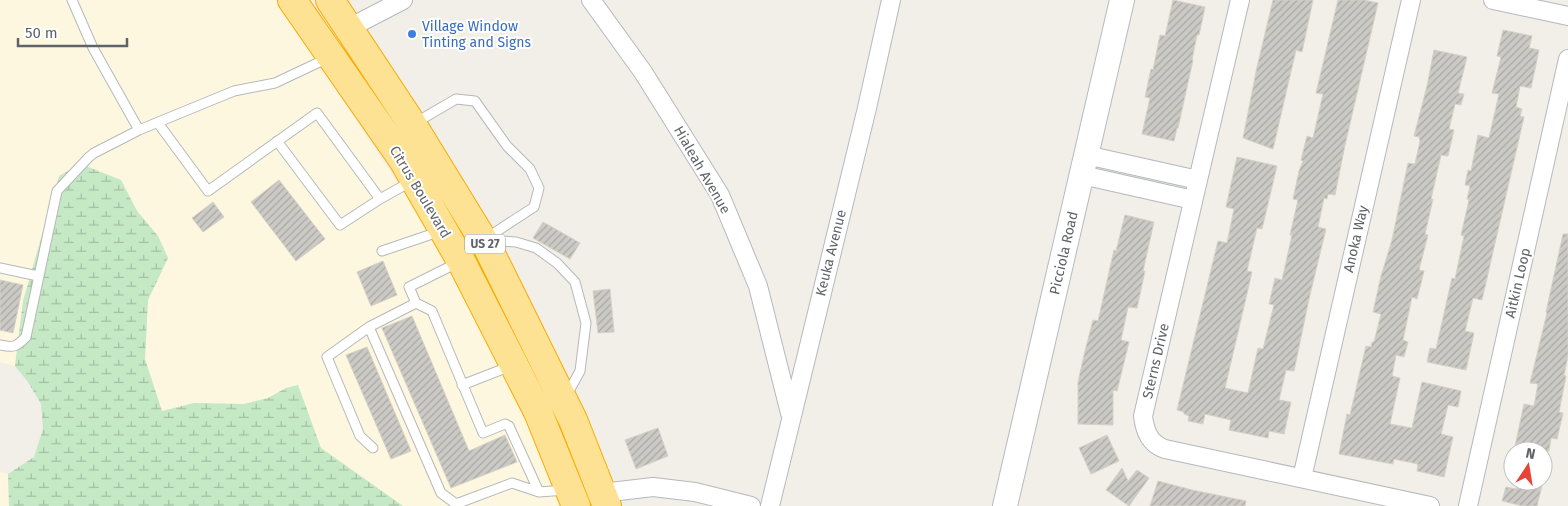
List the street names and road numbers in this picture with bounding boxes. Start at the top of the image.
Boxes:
street label: Hialeah Avenue [670,123,734,217]
street label: Citrus Boulevard [386,143,454,241]
street label: Anoka Way [1340,204,1372,274]
street label: Keuka Avenue [812,208,850,298]
street label: Picciola Road [1046,210,1082,296]
road number: US 27 [465,234,505,253]
street label: Aitkin Loop [1502,246,1534,320]
street label: Sterns Drive [1139,322,1173,400]

